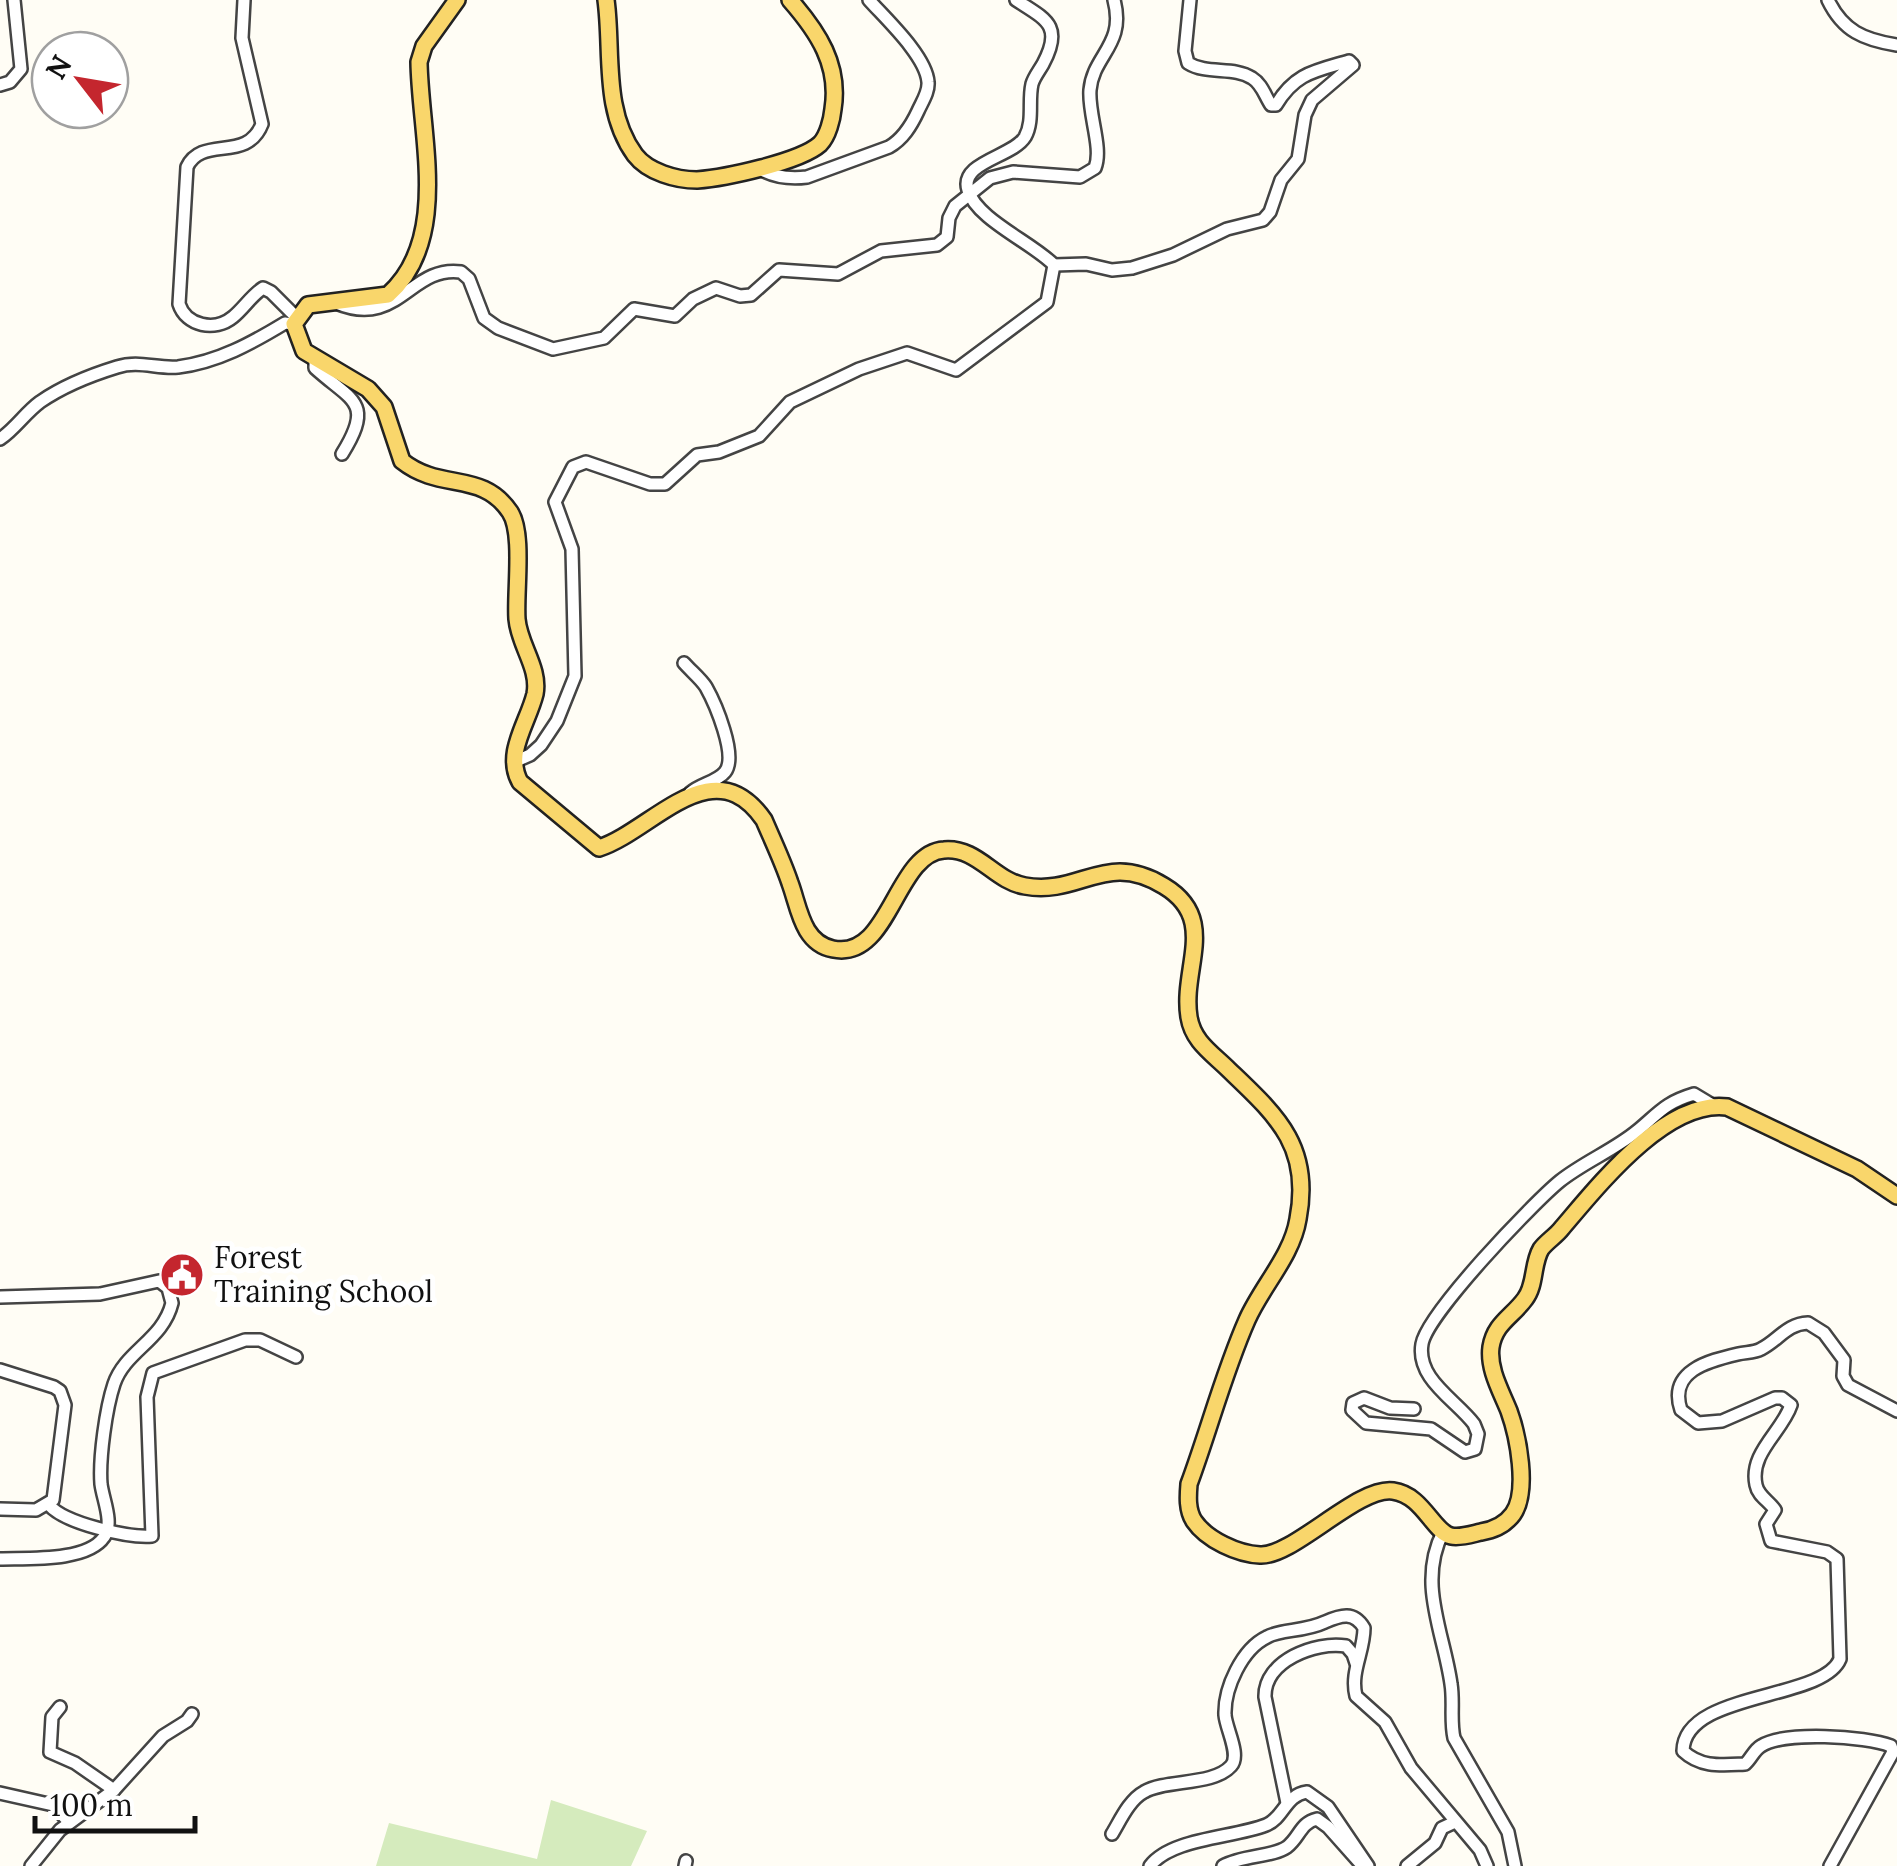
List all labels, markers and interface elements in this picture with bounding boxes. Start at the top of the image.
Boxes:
north arrow [30,30,130,130]
text: N [38,49,80,86]
place label: Forest Training School [214,1238,433,1311]
public building icon: Forest Training School [159,1252,205,1298]
scale bar [35,1771,195,1833]
text: 100 m [50,1786,133,1824]

